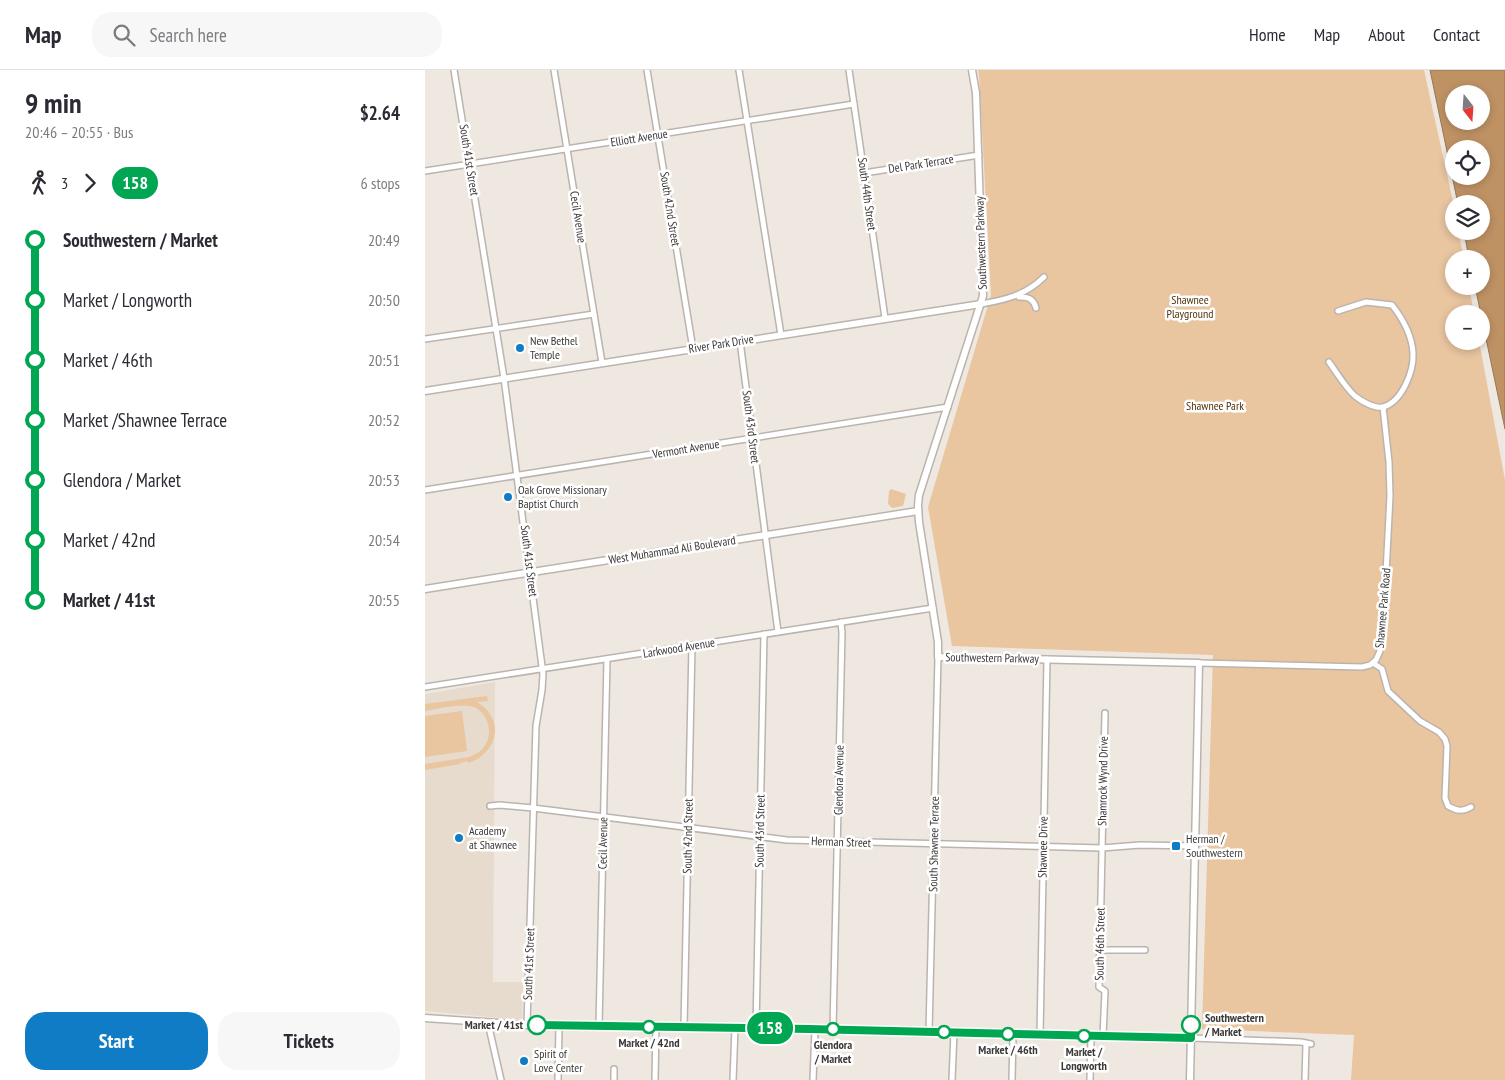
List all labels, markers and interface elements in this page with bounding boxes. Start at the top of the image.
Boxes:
search box [92,12,442,57]
text: Map [25,19,62,50]
icon: search [110,21,138,49]
text: Search here [150,23,227,47]
text: Home [1249,23,1286,46]
text: Map [1314,23,1340,46]
text: About [1368,23,1405,46]
text: Contact [1433,23,1480,46]
text: 9 min [25,84,82,121]
north arrow [1445,85,1490,130]
map controls [1445,85,1490,350]
text: $2.64 [360,101,400,125]
text: 20:46 – 20:55 · Bus [25,122,133,142]
street label: South 41st Street [456,123,483,197]
street label: Elliott Avenue [609,126,669,149]
button: locate [1445,140,1490,185]
street label: Del Park Terrace [887,151,955,176]
street label: South 44th Street [855,157,880,232]
icon: walk [25,169,53,197]
icon: forward [76,169,104,197]
text: 158 [122,171,148,194]
street label: South 42nd Street [657,171,684,248]
text: 3 [61,173,68,193]
text: 6 stops [360,173,400,193]
street label: Cecil Avenue [567,190,590,244]
button: layers [1445,195,1490,240]
street label: Southwestern Parkway [971,196,990,290]
text: Southwestern / Market [63,228,218,252]
text: 20:49 [368,230,400,250]
button: + [1445,250,1490,295]
text: Market / Longworth [63,288,192,312]
text: 20:50 [368,290,400,310]
park label: Shawnee Playground [1167,292,1213,321]
button: − [1445,305,1490,350]
street label: River Park Drive [687,331,755,356]
place label: New Bethel Temple [530,333,578,362]
marker: New Bethel Temple [514,342,526,354]
text: Market / 46th [63,348,153,372]
text: 20:51 [368,350,400,370]
street label: South 43rd Street [740,390,763,465]
park label: Shawnee Park [1186,398,1244,413]
text: Market /Shawnee Terrace [63,408,227,432]
text: 20:52 [368,410,400,430]
street label: Vermont Avenue [650,436,720,461]
text: Glendora / Market [63,468,181,492]
text: 20:53 [368,470,400,490]
place label: Oak Grove Missionary Baptist Church [518,482,607,511]
marker: Oak Grove Missionary Baptist Church [502,491,514,503]
street label: South 41st Street [518,524,541,598]
text: Market / 42nd [63,528,156,552]
text: 20:54 [368,530,400,550]
street label: West Muhammad Ali Boulevard [607,532,737,567]
street label: Shawnee Park Road [1372,567,1393,649]
text: Market / 41st [63,588,155,612]
text: 20:55 [368,590,400,610]
street label: Larkwood Avenue [642,634,716,661]
street label: Southwestern Parkway [945,649,1039,666]
street label: Shamrock Wynd Drive [1094,736,1111,826]
street label: Glendora Avenue [830,745,847,815]
street label: South 43rd Street [751,794,768,868]
street label: South Shawnee Terrace [925,796,942,892]
street label: South 42nd Street [679,798,696,874]
street label: Shawnee Drive [1034,816,1051,878]
street label: Cecil Avenue [595,817,610,869]
place label: Academy at Shawnee [469,823,517,852]
place label: Herman / Southwestern [1186,831,1243,860]
marker: Academy at Shawnee [453,832,465,844]
street label: Herman Street [811,833,872,850]
marker: Herman / Southwestern [1170,840,1182,852]
street label: South 46th Street [1091,906,1108,981]
street label: South 41st Street [520,927,537,1000]
place label: Southwestern / Market [1204,1010,1264,1039]
button: Start [25,1012,208,1070]
button: Tickets [218,1012,400,1070]
line badge: 158 [741,1012,799,1044]
marker: Market / 41st [527,1015,547,1035]
marker: Southwestern / Market [1181,1015,1201,1035]
text: 158 [757,1016,783,1039]
place label: Market / 41st [465,1017,524,1032]
marker: Market / 42nd [642,1020,656,1034]
marker: Glendora / Market [826,1022,840,1036]
unlabelled marker [937,1025,951,1039]
marker: Market / 46th [1001,1027,1015,1041]
marker: Market / Longworth [1077,1029,1091,1043]
place label: Market / 42nd [618,1035,680,1050]
place label: Glendora / Market [814,1037,852,1066]
place label: Market / 46th [978,1042,1038,1057]
place label: Market / Longworth [1061,1044,1107,1073]
place label: Spirit of Love Center [534,1046,583,1075]
marker: Spirit of Love Center [518,1055,530,1067]

